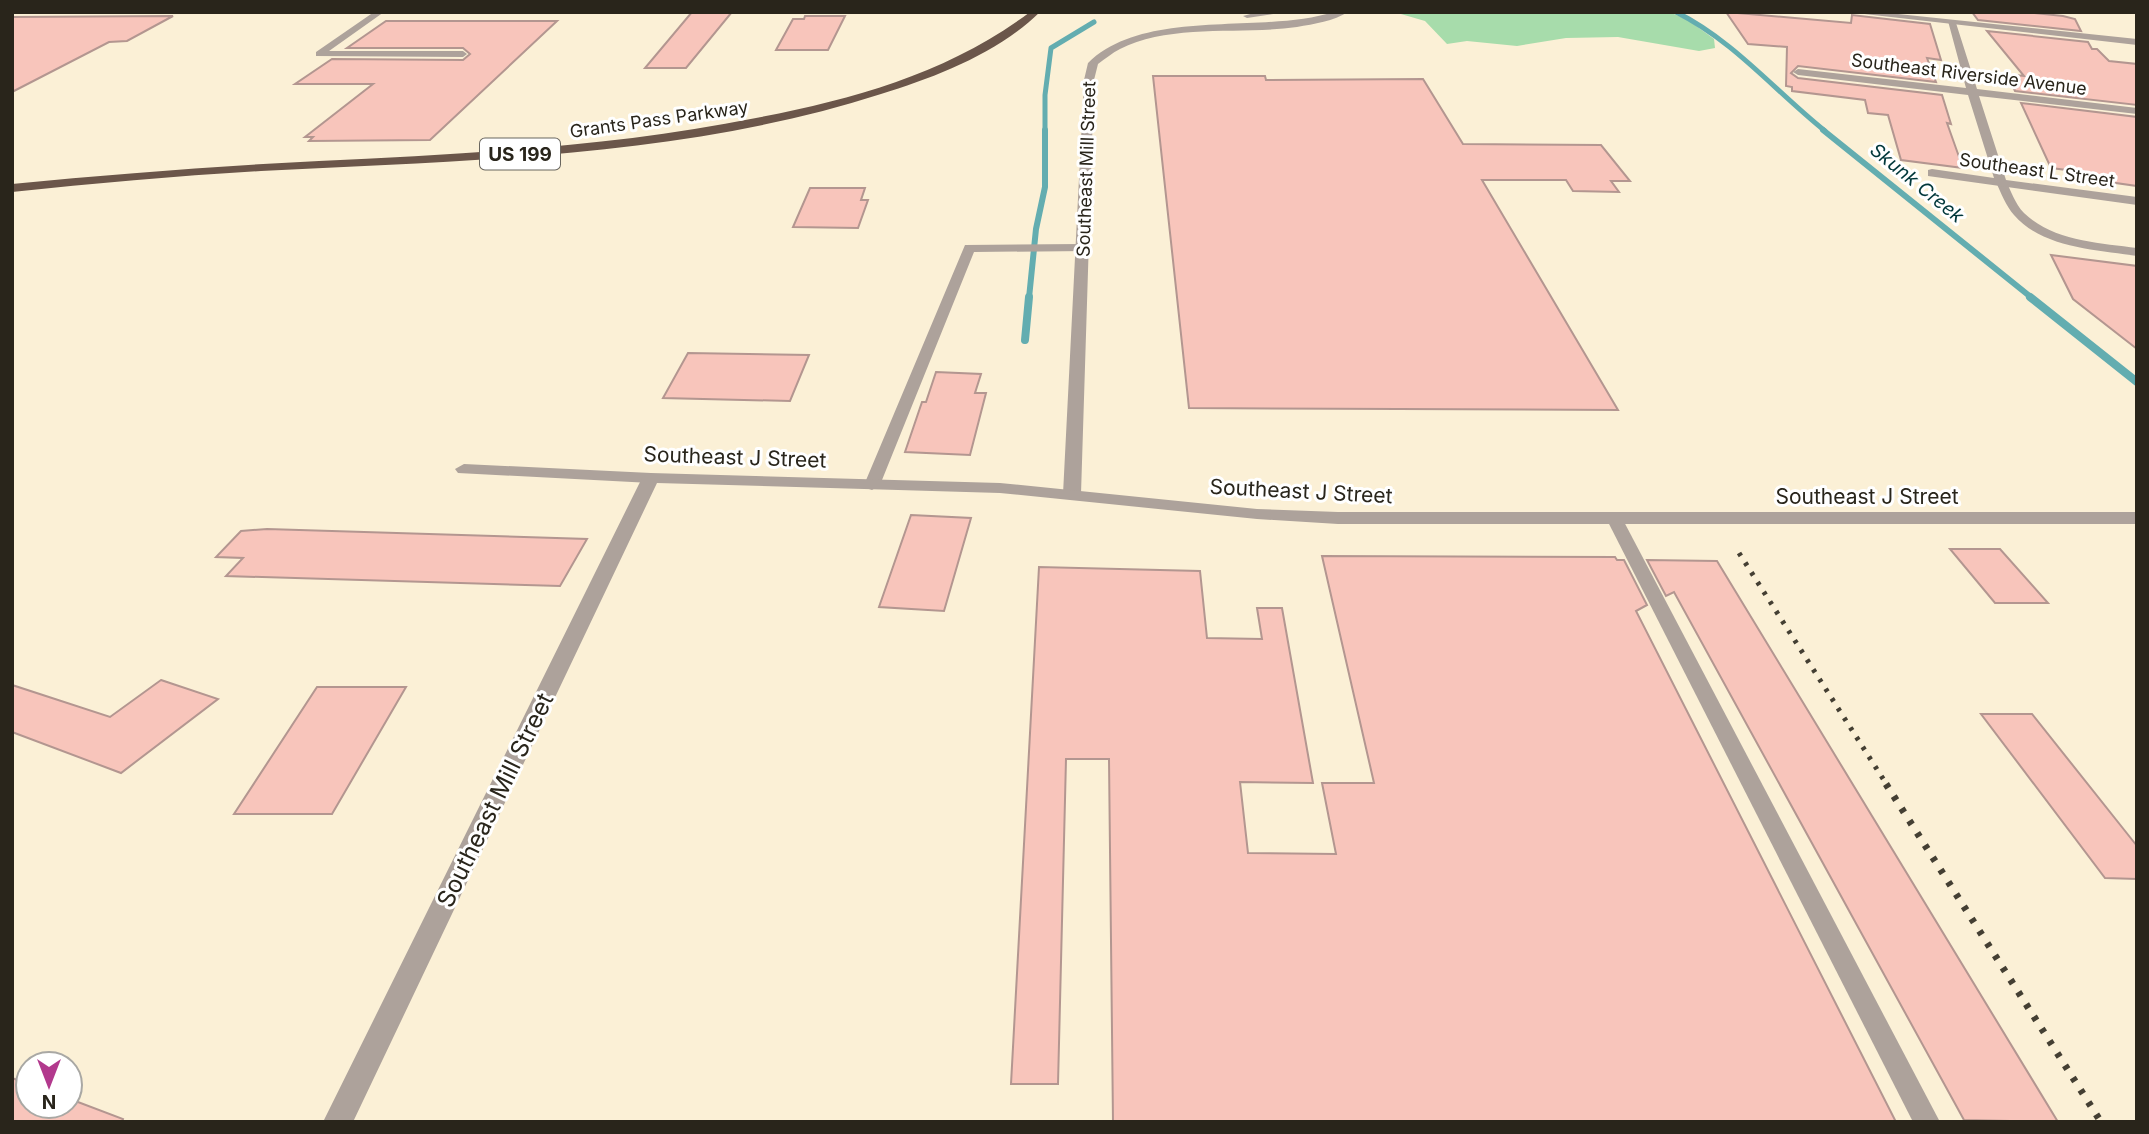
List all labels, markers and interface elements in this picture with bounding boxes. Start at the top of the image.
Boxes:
street label: Southeast Riverside Avenue [1850,49,2088,99]
street label: Southeast Mill Street [1072,81,1100,257]
street label: Grants Pass Parkway [568,96,750,142]
road number: US 199 [480,138,560,170]
water label: Skunk Creek [1866,138,1969,228]
street label: Southeast L Street [1958,149,2116,191]
street label: Southeast J Street [643,441,827,473]
street label: Southeast J Street [1209,474,1393,508]
street label: Southeast J Street [1775,484,1959,509]
street label: Southeast Mill Street [431,688,560,912]
north arrow [14,1050,84,1120]
text: N [42,1090,56,1113]

